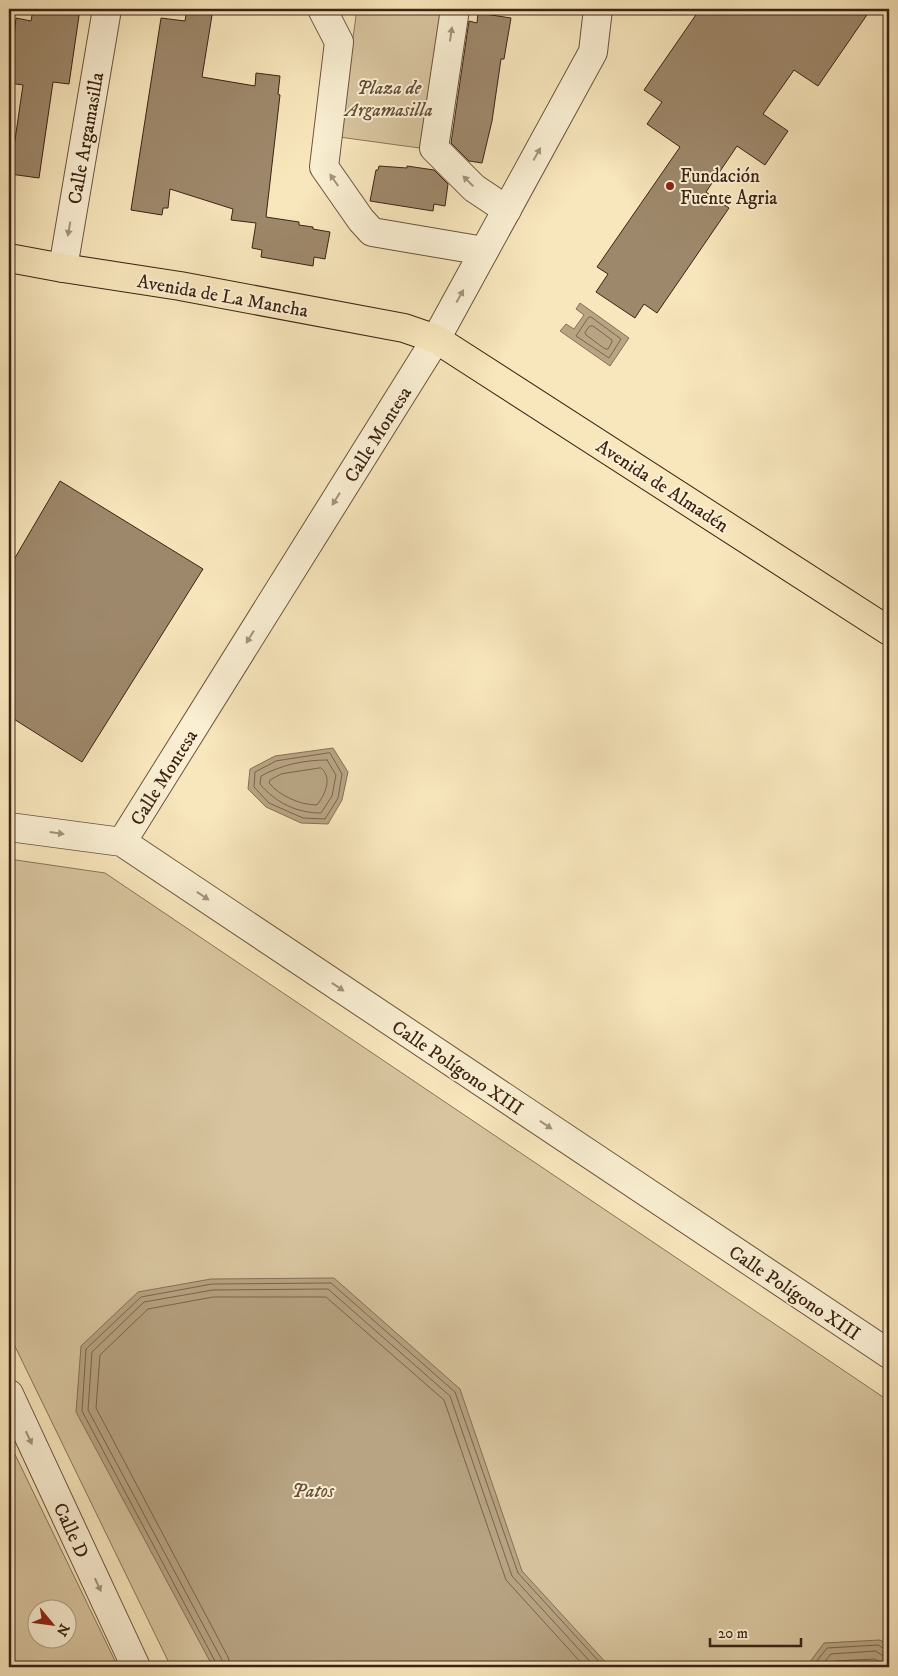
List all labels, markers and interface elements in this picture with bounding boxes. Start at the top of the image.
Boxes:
one-way arrow [447,25,455,41]
street label: Calle Argamasilla [64,70,109,206]
park label: Plaza de Argamasilla [343,77,433,122]
one-way arrow [533,147,542,160]
place label: Fundación Fuente Agria [680,165,777,210]
one-way arrow [329,174,339,187]
one-way arrow [462,175,474,187]
marker: Fundación Fuente Agria [664,180,676,192]
one-way arrow [65,222,73,238]
street label: Avenida de La Mancha [135,270,310,323]
one-way arrow [455,290,464,303]
street label: Calle Montesa [340,383,417,487]
street label: Avenida de Almadén [592,435,733,538]
one-way arrow [332,493,341,506]
one-way arrow [246,630,255,644]
street label: Calle Montesa [126,726,203,830]
one-way arrow [49,830,65,838]
one-way arrow [196,891,209,901]
one-way arrow [331,982,345,991]
street label: Calle Polígono XIII [387,1016,527,1121]
one-way arrow [539,1120,552,1130]
street label: Calle Polígono XIII [724,1241,864,1346]
one-way arrow [26,1431,34,1445]
water label: Patos [292,1479,335,1504]
street label: Calle D [48,1499,93,1562]
one-way arrow [94,1578,102,1592]
north arrow [28,1598,78,1648]
scale bar [710,1616,802,1648]
text: N [52,1620,73,1640]
text: 20 m [718,1624,748,1643]

